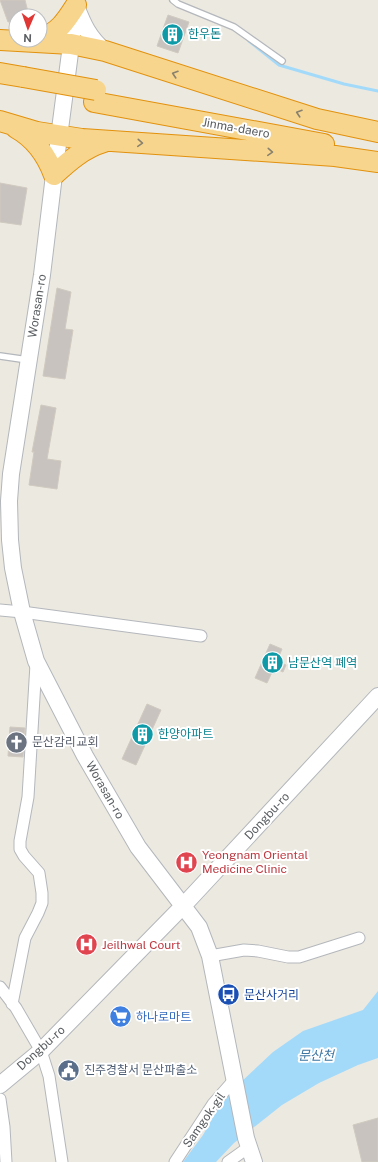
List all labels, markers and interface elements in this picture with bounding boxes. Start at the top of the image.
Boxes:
north arrow [8,8,48,48]
building icon: 한우돈 [160,21,186,47]
place label: 한우돈 [188,27,221,41]
text: N [23,32,32,44]
one-way arrow [172,70,179,78]
one-way arrow [296,109,303,118]
street label: Jinma-daero [201,115,271,141]
one-way arrow [137,139,143,148]
one-way arrow [267,147,273,156]
street label: Worasan-ro [25,273,49,339]
building icon: 남문산역 폐역 [259,650,285,676]
place label: 남문산역 폐역 [288,656,357,670]
building icon: 한양아파트 [129,721,155,747]
place label: 한양아파트 [158,727,213,741]
church icon: 문산감리교회 [4,729,30,755]
place label: 문산감리교회 [32,735,98,749]
street label: Worasan-ro [83,759,127,822]
street label: Dongbu-ro [242,789,293,843]
place label: Yeongnam Oriental Medicine Clinic [202,848,308,876]
hospital icon: Yeongnam Oriental Medicine Clinic [174,849,200,875]
hospital icon: Jeilhwal Court [74,932,100,958]
place label: Jeilhwal Court [102,938,181,952]
bus stop icon: 문산사거리 [215,982,241,1008]
place label: 문산사거리 [244,988,299,1002]
supermarket icon: 하나로마트 [108,1004,134,1030]
place label: 하나로마트 [136,1010,191,1024]
street label: Dongbu-ro [14,1023,68,1073]
water label: 문산천 [298,1048,335,1063]
public building icon: 진주경찰서 문산파출소 [55,1057,81,1083]
place label: 진주경찰서 문산파출소 [84,1063,197,1077]
street label: Samgok-gil [180,1089,228,1150]

